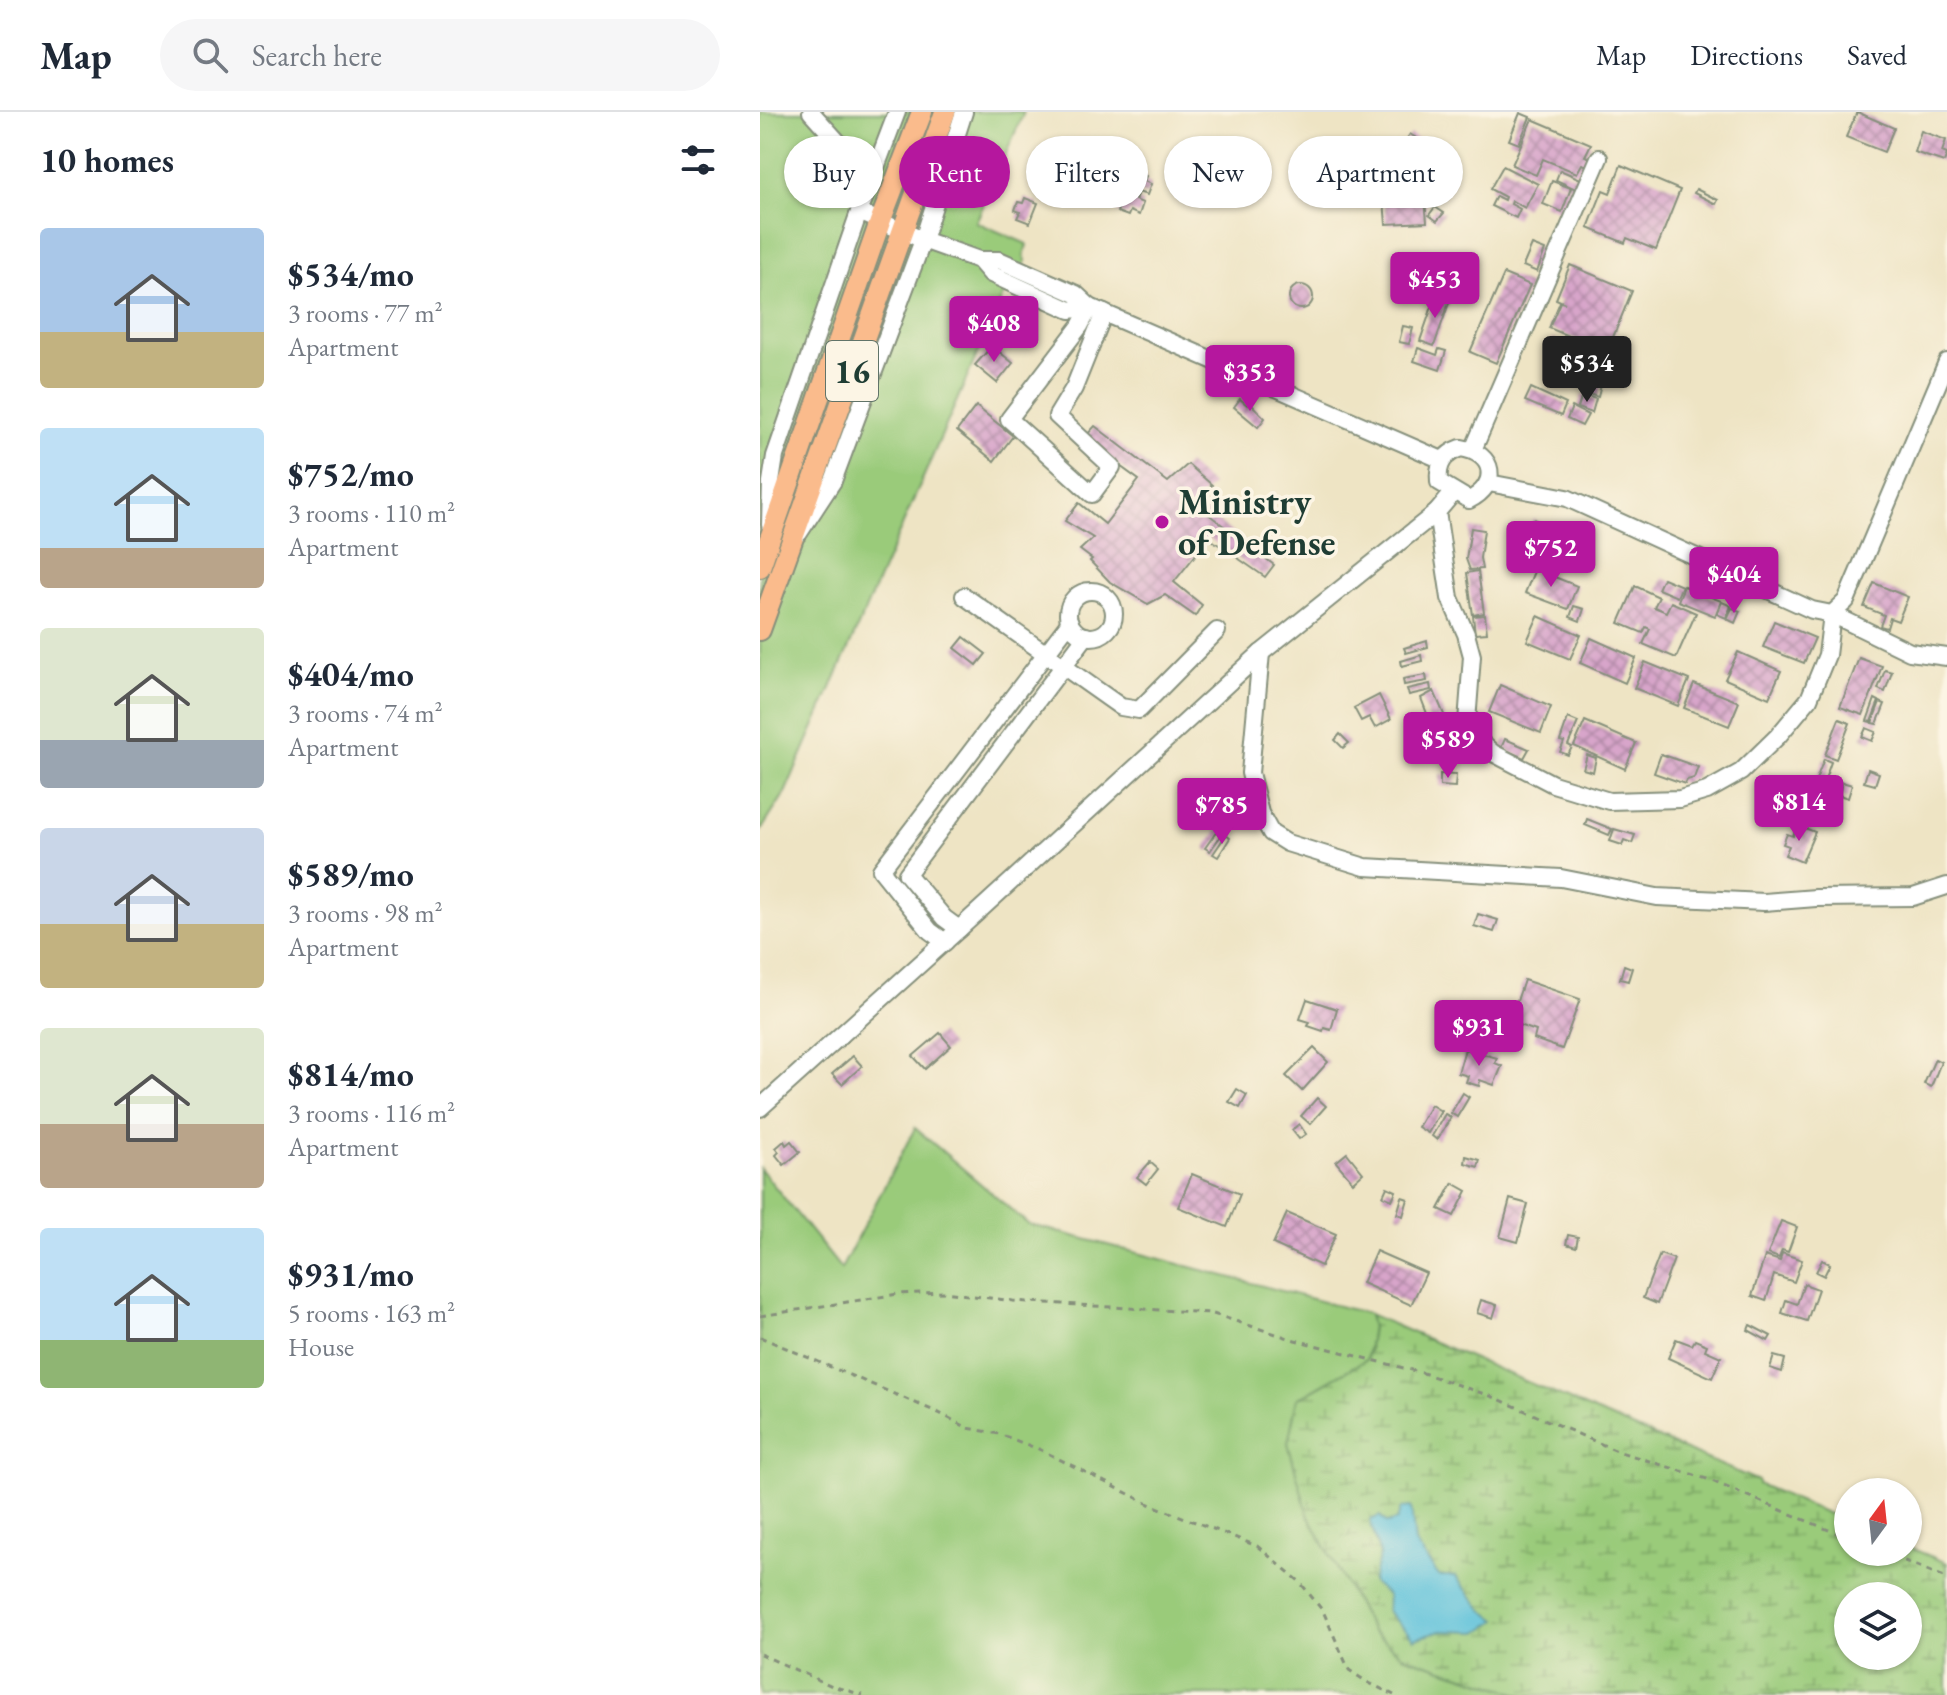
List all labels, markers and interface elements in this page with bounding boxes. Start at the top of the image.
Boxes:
search box [160,19,720,91]
text: Map [40,31,112,80]
icon: search [188,33,232,77]
text: Search here [252,36,382,75]
text: Map [1596,37,1646,73]
text: Directions [1690,37,1803,73]
text: Saved [1847,37,1907,73]
chip: Buy [784,136,883,208]
chip: Rent [899,136,1010,208]
chip: Filters [1026,136,1148,208]
chip: New [1164,136,1272,208]
chip: Apartment [1288,136,1463,208]
text: 10 homes [40,138,174,182]
icon: filters [676,138,720,182]
text: $534/mo [288,252,414,296]
pin: $453 [1388,252,1482,320]
icon: home [104,260,200,356]
text: $453 [1408,261,1462,295]
text: 3 rooms · 77 m² [288,296,443,330]
pin: $408 [947,296,1041,364]
text: $408 [967,305,1021,339]
text: Apartment [288,330,398,364]
pin: $534 [1540,336,1634,404]
road number: 16 [826,341,878,401]
pin: $353 [1203,345,1297,413]
text: $534 [1560,345,1614,379]
text: $353 [1223,354,1277,388]
text: $752/mo [288,452,414,496]
icon: home [104,460,200,556]
place label: Ministry of Defense [1178,478,1336,566]
text: 3 rooms · 110 m² [288,496,455,530]
marker: Ministry of Defense [1153,513,1171,531]
pin: $752 [1504,521,1598,589]
text: Apartment [288,530,398,564]
text: $752 [1524,530,1578,564]
pin: $404 [1687,547,1781,615]
text: $404 [1707,556,1761,590]
text: $404/mo [288,652,414,696]
icon: home [104,660,200,756]
text: 3 rooms · 74 m² [288,696,443,730]
pin: $589 [1401,712,1495,780]
text: $589 [1421,721,1475,755]
text: Apartment [288,730,398,764]
pin: $814 [1752,775,1846,843]
pin: $785 [1175,778,1269,846]
text: $814 [1772,784,1826,818]
text: $785 [1195,787,1249,821]
text: $589/mo [288,852,414,896]
icon: home [104,860,200,956]
text: 3 rooms · 98 m² [288,896,443,930]
text: Apartment [288,930,398,964]
pin: $931 [1432,1000,1526,1068]
text: $931 [1452,1009,1506,1043]
text: $814/mo [288,1052,414,1096]
icon: home [104,1060,200,1156]
text: 3 rooms · 116 m² [288,1096,455,1130]
text: Apartment [288,1130,398,1164]
text: $931/mo [288,1252,414,1296]
icon: home [104,1260,200,1356]
text: 5 rooms · 163 m² [288,1296,455,1330]
text: House [288,1330,354,1364]
north arrow [1834,1478,1922,1566]
map controls [1834,1478,1922,1670]
button: layers [1834,1582,1922,1670]

